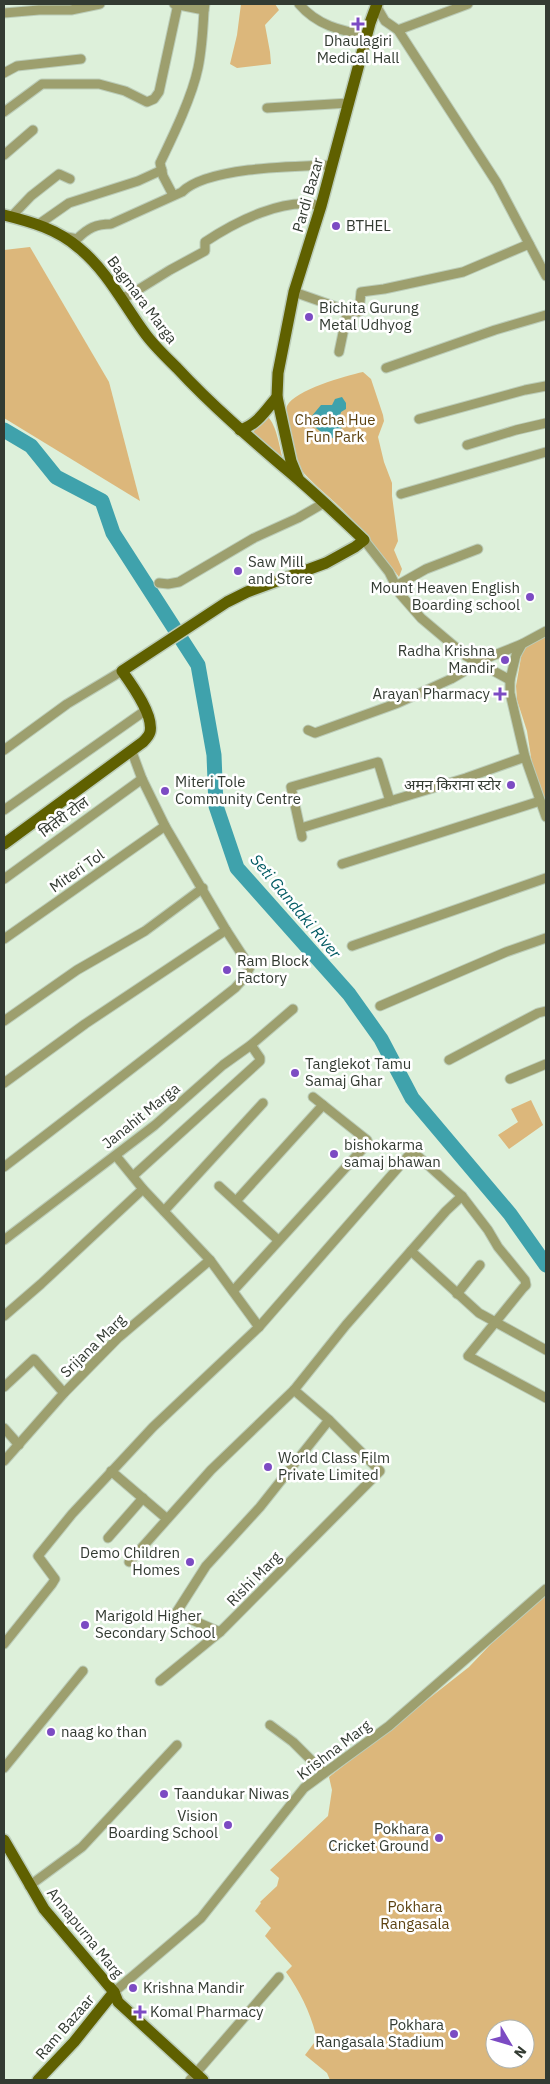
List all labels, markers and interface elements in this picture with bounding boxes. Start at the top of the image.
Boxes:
marker: Dhaulagiri Medical Hall [352,18,364,30]
place label: Dhaulagiri Medical Hall [317,31,399,67]
street label: Pardi Bazar [288,155,327,234]
place label: BTHEL [346,216,391,235]
marker: BTHEL [330,220,342,232]
street label: Bagmara Marga [103,252,182,347]
place label: Bichita Gurung Metal Udhyog [319,298,419,334]
marker: Bichita Gurung Metal Udhyog [303,311,315,323]
park label: Chacha Hue Fun Park [295,410,375,446]
place label: Saw Mill and Store [248,552,313,588]
marker: Saw Mill and Store [232,565,244,577]
place label: Mount Heaven English Boarding school [370,578,520,614]
marker: Mount Heaven English Boarding school [524,591,536,603]
place label: Radha Krishna Mandir [398,641,495,677]
marker: Radha Krishna Mandir [499,654,511,666]
place label: Arayan Pharmacy [372,684,491,703]
marker: Arayan Pharmacy [494,688,506,700]
place label: Miteri Tole Community Centre [175,772,301,808]
place label: अमन किराना स्टोर [404,775,502,794]
marker: अमन किराना स्टोर [505,779,517,791]
marker: Miteri Tole Community Centre [159,785,171,797]
street label: मितेरी टोल [35,792,93,841]
street label: Miteri Tol [46,845,108,896]
water label: Seti Gandaki River [246,850,346,963]
place label: Ram Block Factory [237,951,309,987]
marker: Ram Block Factory [221,964,233,976]
place label: Tanglekot Tamu Samaj Ghar [305,1054,411,1090]
marker: Tanglekot Tamu Samaj Ghar [289,1067,301,1079]
street label: Janahit Marga [98,1078,183,1153]
place label: bishokarma samaj bhawan [344,1135,441,1171]
marker: bishokarma samaj bhawan [328,1148,340,1160]
street label: Srijana Marg [56,1310,129,1381]
place label: World Class Film Private Limited [278,1448,390,1484]
marker: World Class Film Private Limited [262,1461,274,1473]
place label: Demo Children Homes [80,1543,180,1579]
street label: Rishi Marg [222,1547,285,1610]
marker: Demo Children Homes [184,1556,196,1568]
place label: Marigold Higher Secondary School [95,1606,215,1642]
marker: Marigold Higher Secondary School [79,1619,91,1631]
street label: Krishna Marg [293,1716,375,1784]
place label: naag ko than [61,1722,147,1741]
marker: naag ko than [45,1726,57,1738]
place label: Taandukar Niwas [174,1784,289,1803]
marker: Taandukar Niwas [158,1788,170,1800]
place label: Vision Boarding School [108,1806,218,1842]
marker: Vision Boarding School [222,1819,234,1831]
place label: Pokhara Cricket Ground [328,1819,429,1855]
marker: Pokhara Cricket Ground [433,1832,445,1844]
street label: Annapurna Marg [43,1884,128,1982]
park label: Pokhara Rangasala [380,1897,450,1933]
place label: Krishna Mandir [143,1978,245,1997]
marker: Krishna Mandir [127,1982,139,1994]
street label: Ram Bazaar [31,1990,98,2063]
place label: Komal Pharmacy [150,2002,264,2021]
marker: Komal Pharmacy [134,2006,146,2018]
place label: Pokhara Rangasala Stadium [315,2015,444,2051]
north arrow [485,2019,535,2069]
marker: Pokhara Rangasala Stadium [448,2028,460,2040]
text: N [510,2042,530,2062]

